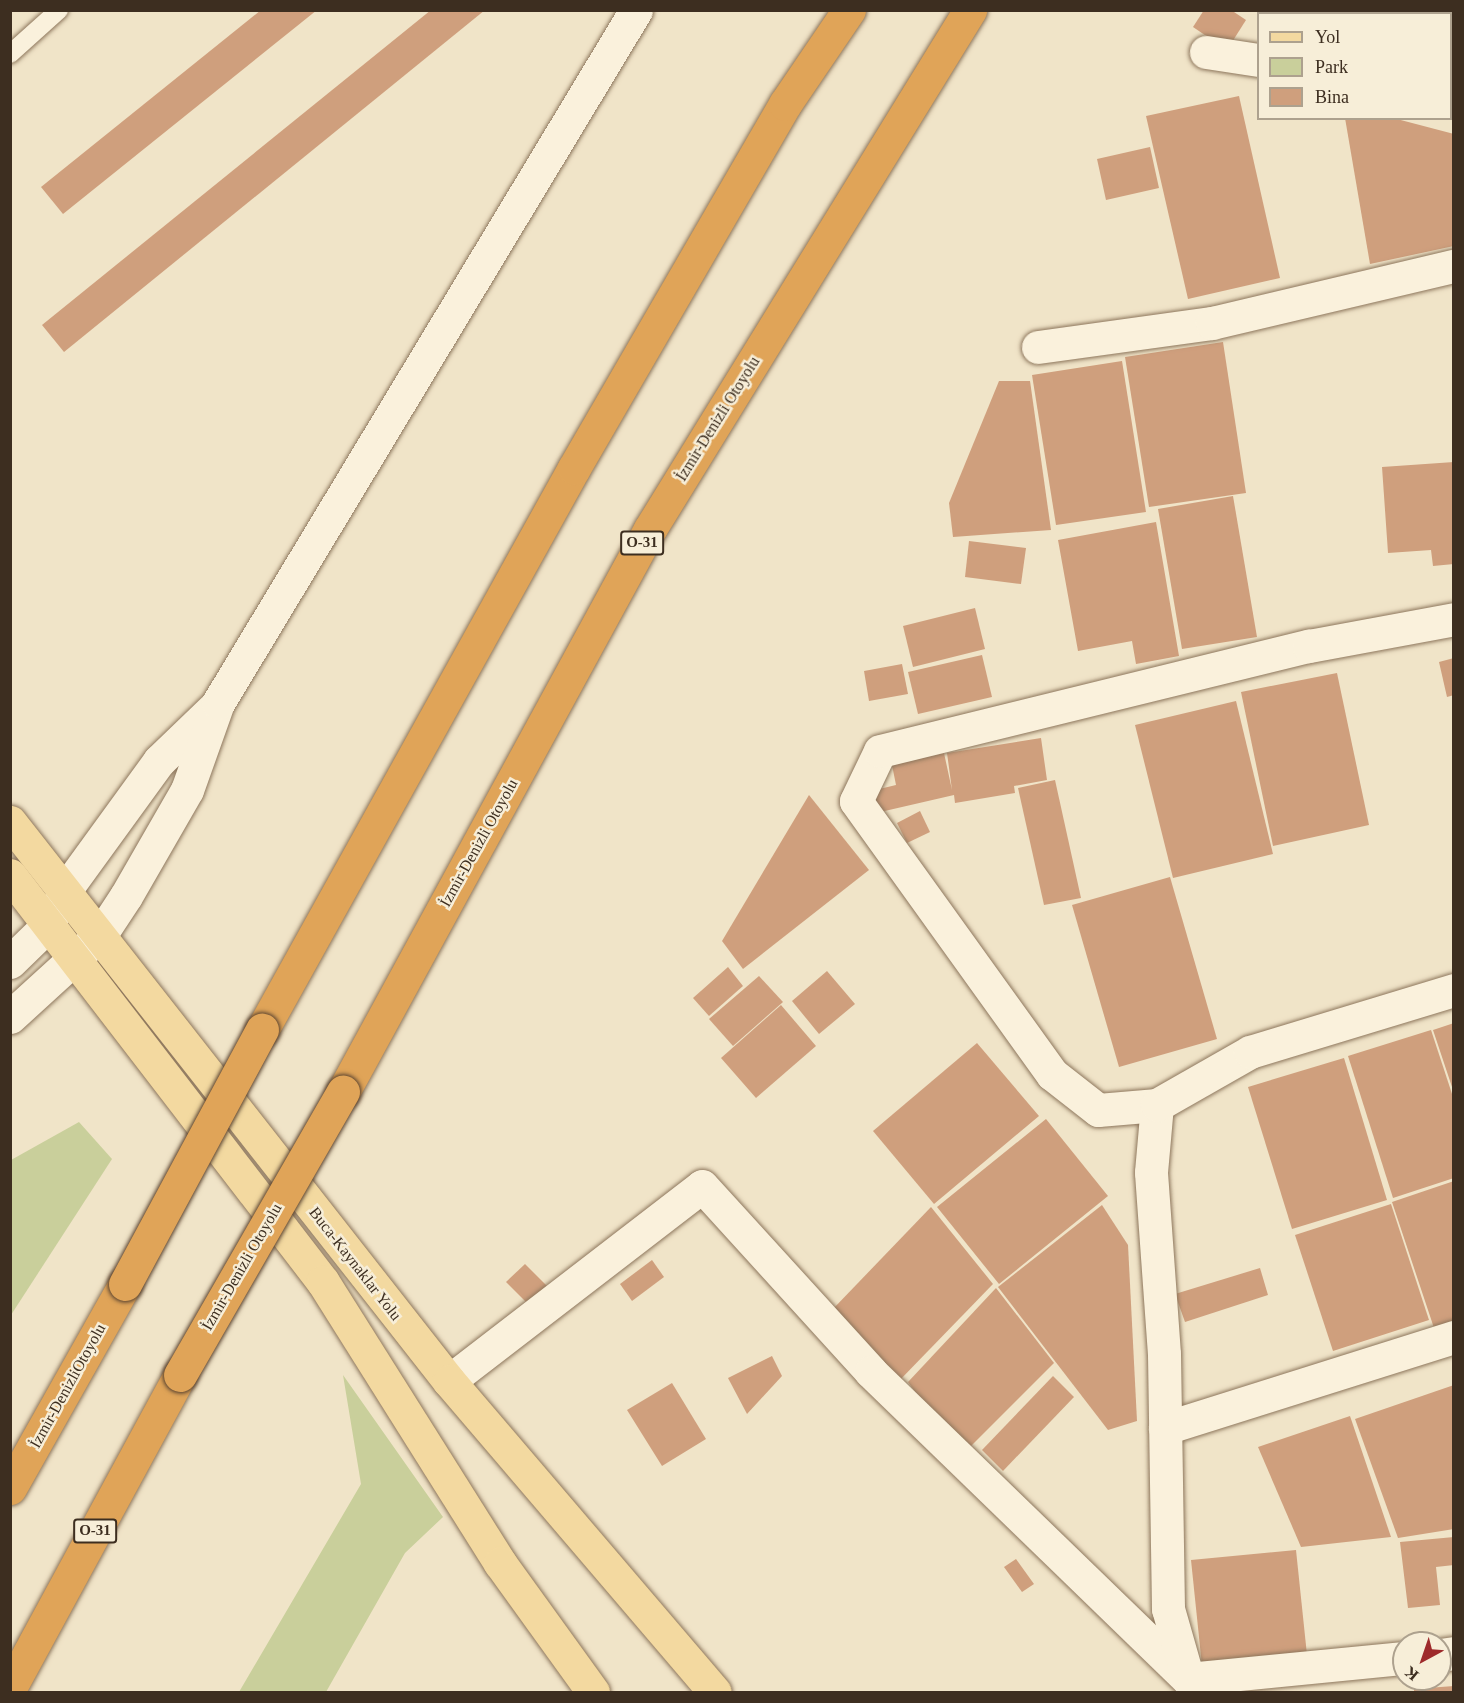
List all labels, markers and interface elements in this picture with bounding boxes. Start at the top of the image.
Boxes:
legend [1257,12,1452,120]
text: Yol [1315,27,1340,47]
text: Park [1315,57,1348,77]
text: Bina [1315,87,1349,107]
street label: İzmir-Denizli Otoyolu [672,353,764,485]
road number: O-31 [620,531,664,555]
street label: İzmir-Denizli Otoyolu [436,776,522,910]
street label: İzmir-Denizli Otoyolu [198,1200,286,1334]
street label: Buca-Kaynaklar Yolu [305,1203,405,1325]
street label: İzmir-DenizliOtoyolu [26,1320,110,1452]
road number: O-31 [72,1519,118,1543]
north arrow [1392,1631,1452,1691]
text: K [1401,1663,1422,1684]

